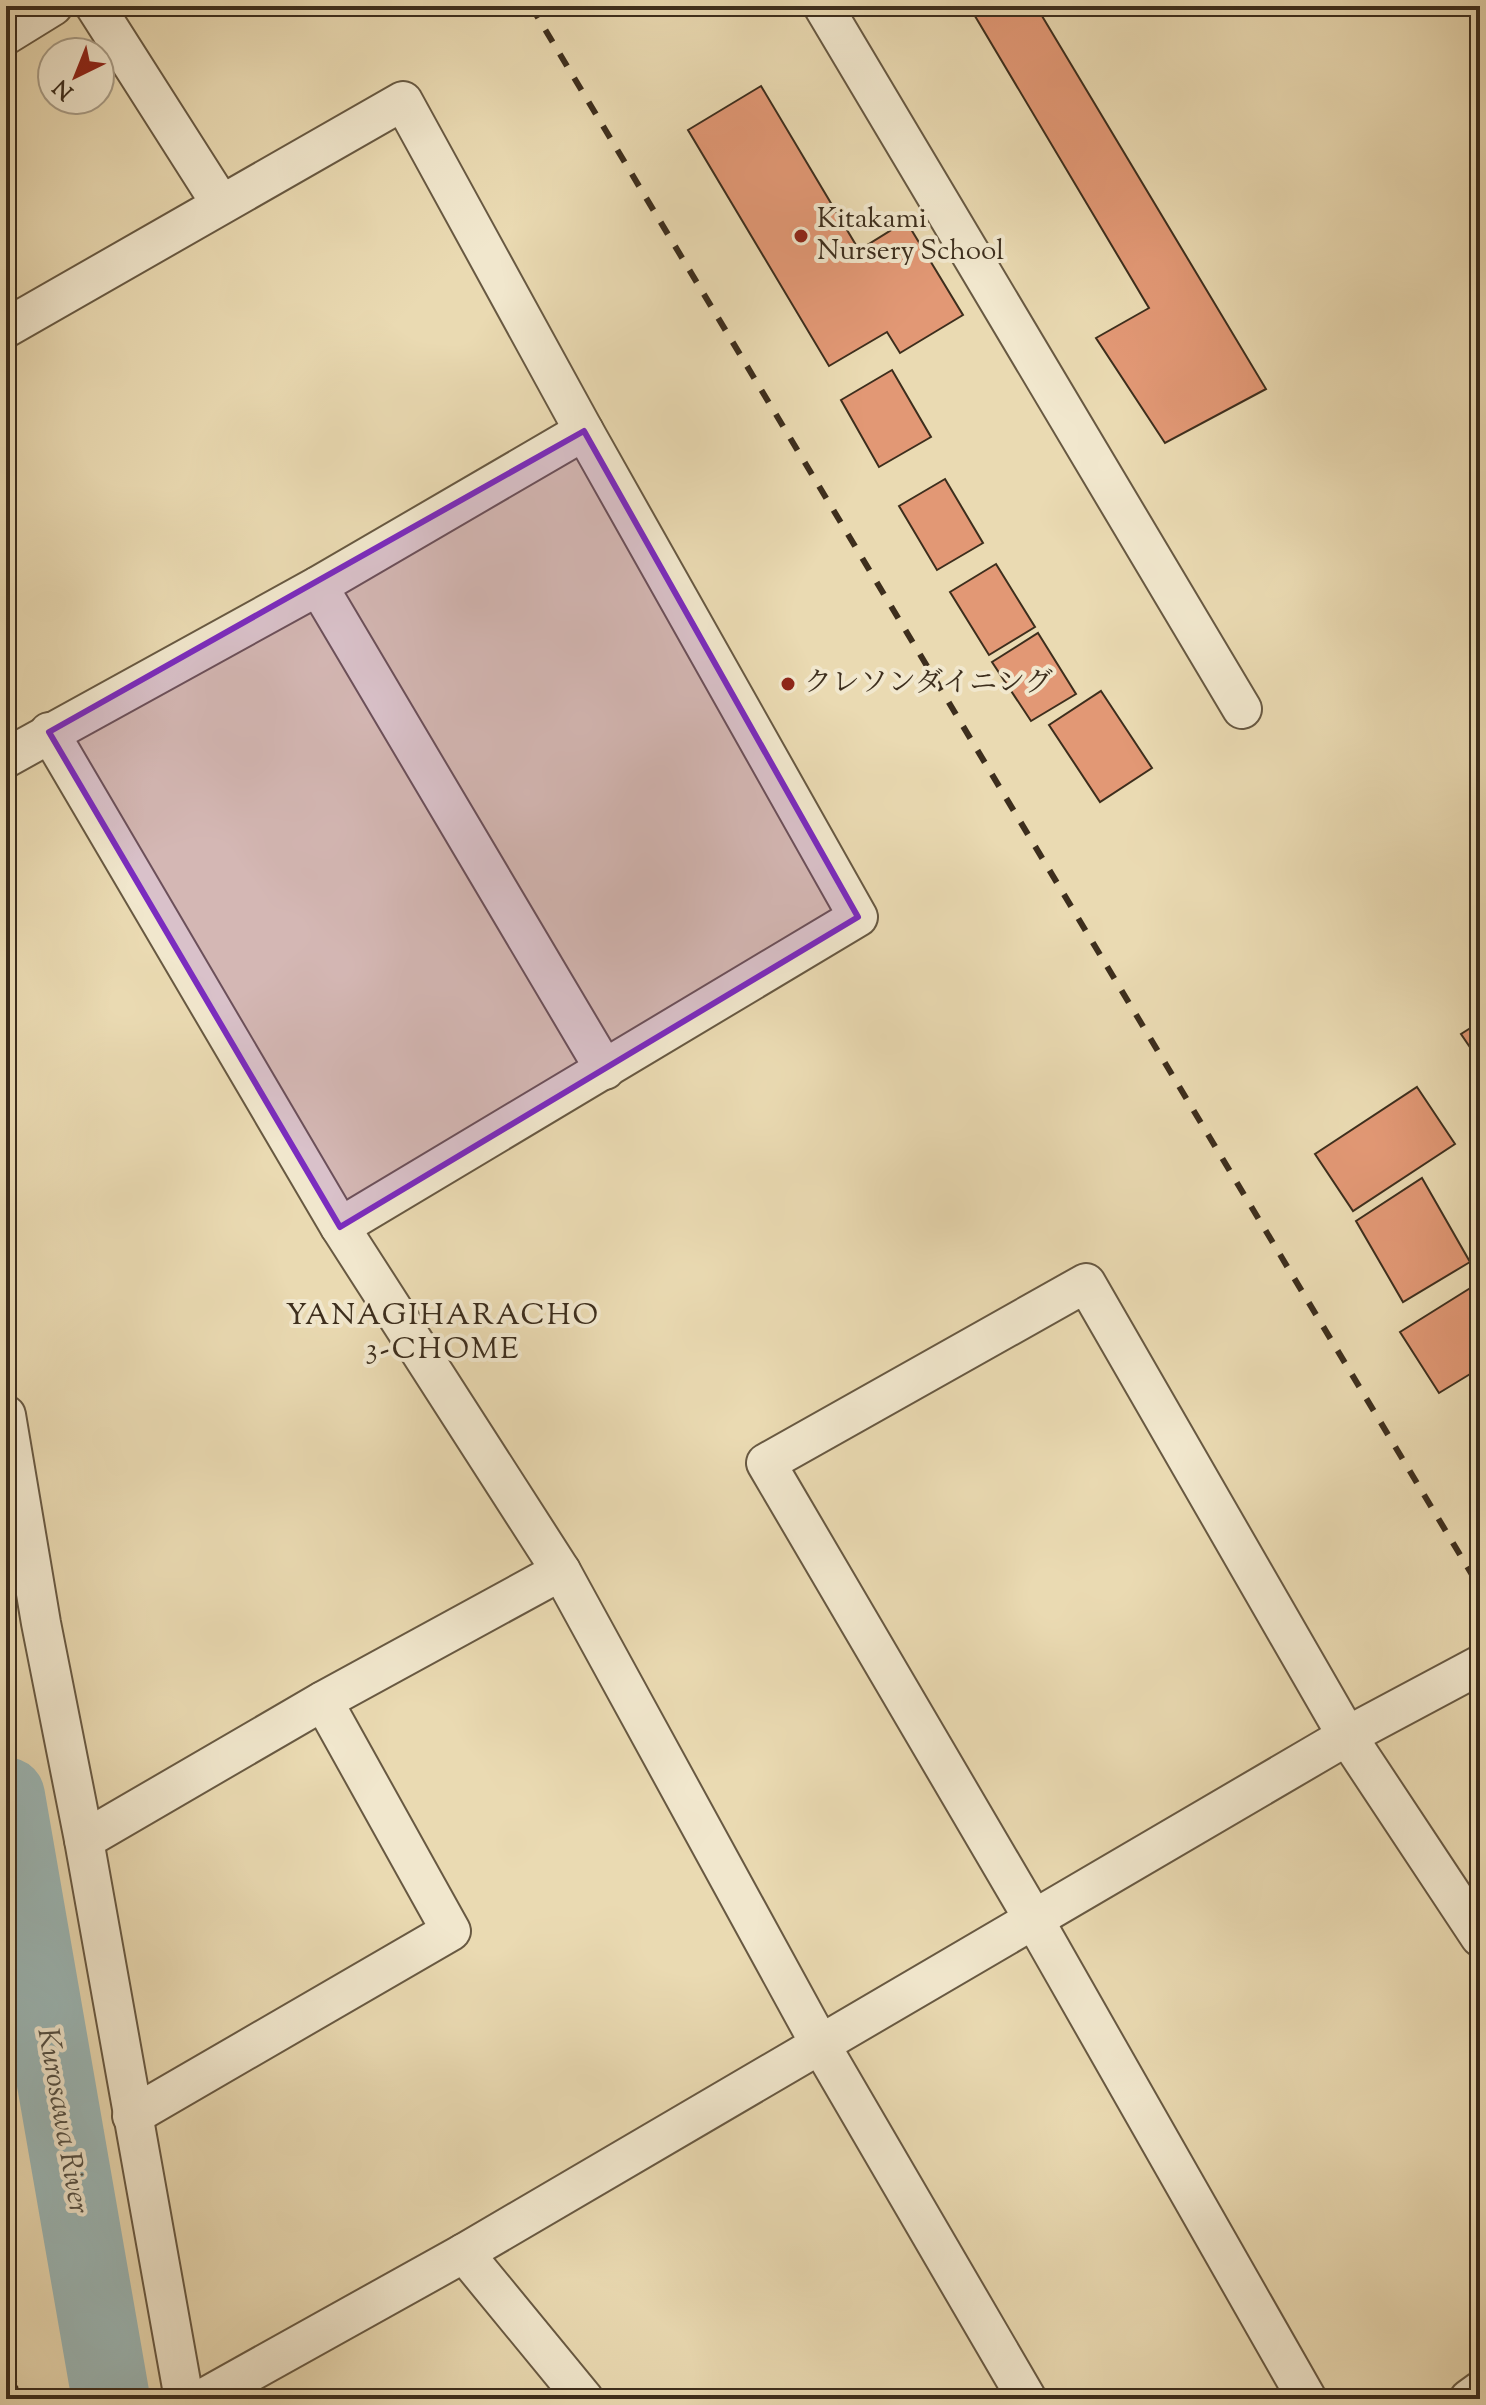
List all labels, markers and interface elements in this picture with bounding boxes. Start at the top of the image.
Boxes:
north arrow [36,36,116,116]
text: N [47,70,82,106]
place label: Kitakami Nursery School [817,200,1004,272]
marker: Kitakami Nursery School [792,227,810,245]
place label: クレソンダイニング [804,664,1053,704]
marker: クレソンダイニング [779,675,797,693]
district label: YANAGIHARACHO 3-CHOME [286,1295,600,1372]
water label: Kurosawa River [25,2025,100,2218]

